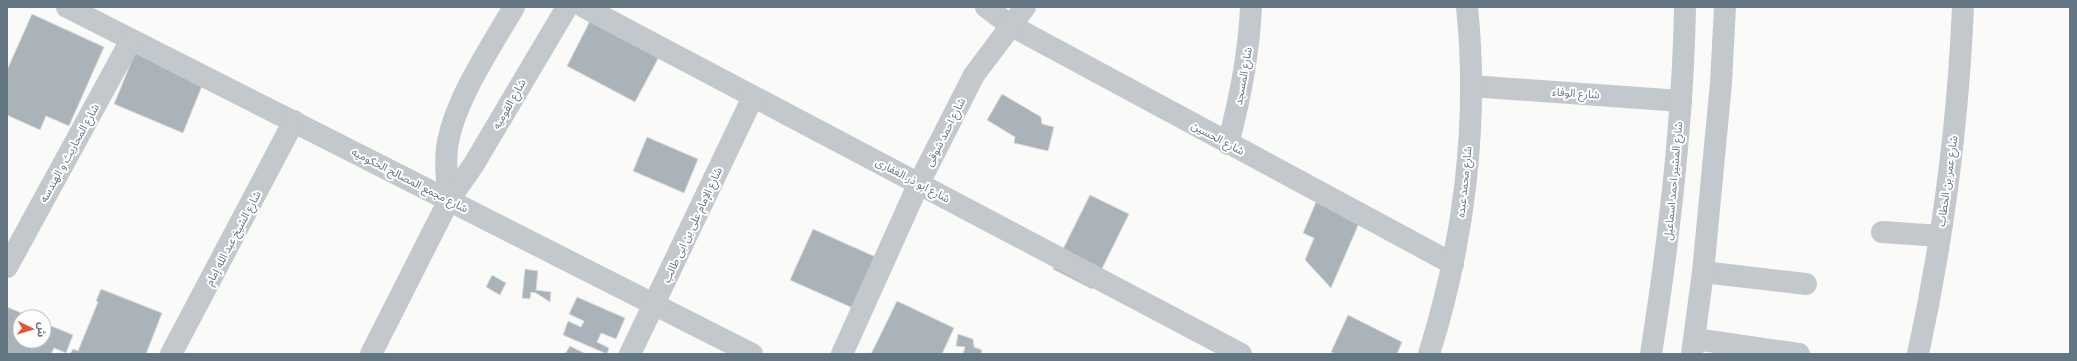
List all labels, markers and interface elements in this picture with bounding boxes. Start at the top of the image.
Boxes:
street label: شارع المسجد [1230,46,1256,106]
street label: شارع القوميه [488,76,530,132]
street label: شارع الوفاء [1552,83,1601,103]
street label: شارع احمد شوقى [921,94,969,169]
street label: شارع المحاريث و الهندسه [35,100,103,205]
street label: شارع الحسين [1189,117,1248,159]
street label: شارع المشير احمد اسماعيل [1660,120,1686,241]
street label: شارع عمر بن الخطاب [1933,134,1961,228]
street label: شارع مجمع المصالح الحكوميه [349,144,471,217]
street label: شارع محمد عبده [1452,145,1476,219]
street label: شارع ابو ذر الغفارى [873,154,953,207]
street label: شارع الإمام على بن ابى طالب [658,164,726,286]
street label: شارع الشيخ عبد الله إمام [201,188,265,288]
north arrow [12,309,52,349]
text: ش [34,322,51,338]

